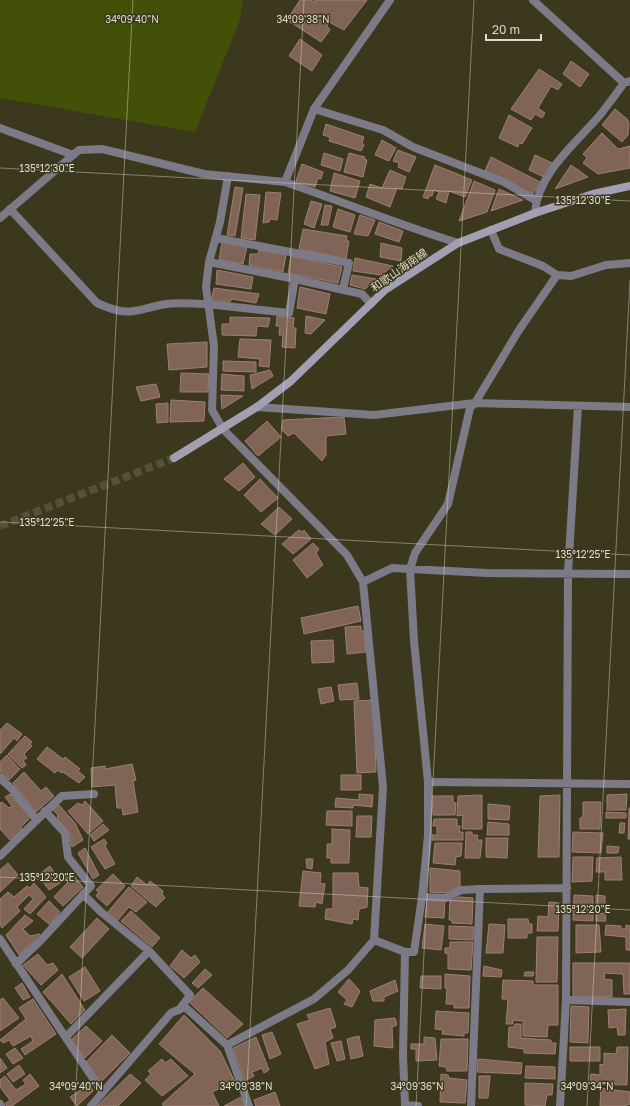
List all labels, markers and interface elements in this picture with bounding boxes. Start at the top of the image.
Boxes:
text: 34°09'40"N [105,13,159,25]
text: 34°09'38"N [276,13,330,25]
scale bar [486,16,541,42]
text: 20 m [492,22,520,37]
text: 135°12'30"E [19,162,75,174]
text: 135°12'30"E [555,194,611,206]
street label: 和歌山海南線 [368,245,429,294]
text: 135°12'25"E [20,516,74,528]
text: 135°12'25"E [556,548,610,560]
text: 135°12'20"E [19,871,75,883]
text: 135°12'20"E [555,903,611,915]
text: 34°09'40"N [49,1080,103,1092]
text: 34°09'38"N [219,1080,273,1092]
text: 34°09'36"N [390,1080,444,1092]
text: 34°09'34"N [560,1080,614,1092]

